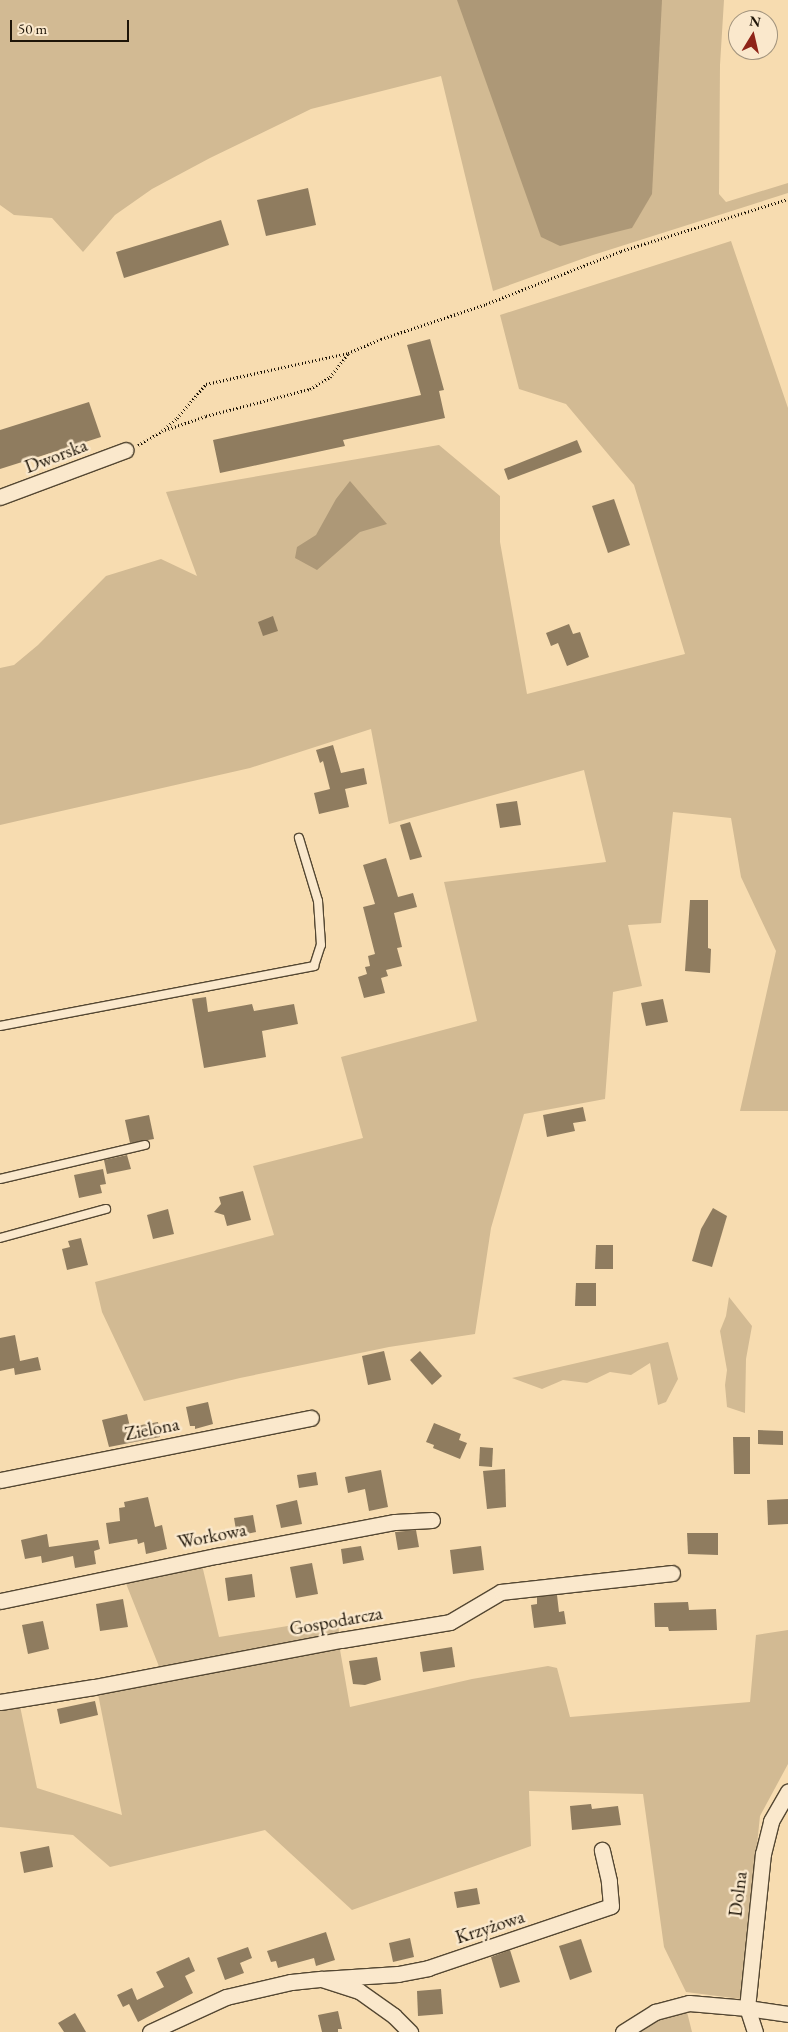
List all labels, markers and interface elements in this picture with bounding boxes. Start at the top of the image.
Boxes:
scale bar [12,10,131,42]
north arrow [728,10,778,60]
text: N [748,11,762,31]
text: 50 m [18,19,47,38]
street label: Dworska [21,434,91,478]
street label: Zielona [123,1413,181,1445]
street label: Workowa [176,1518,248,1554]
street label: Gospodarcza [288,1602,384,1640]
street label: Dolna [724,1870,752,1918]
street label: Krzyżowa [453,1905,527,1949]

